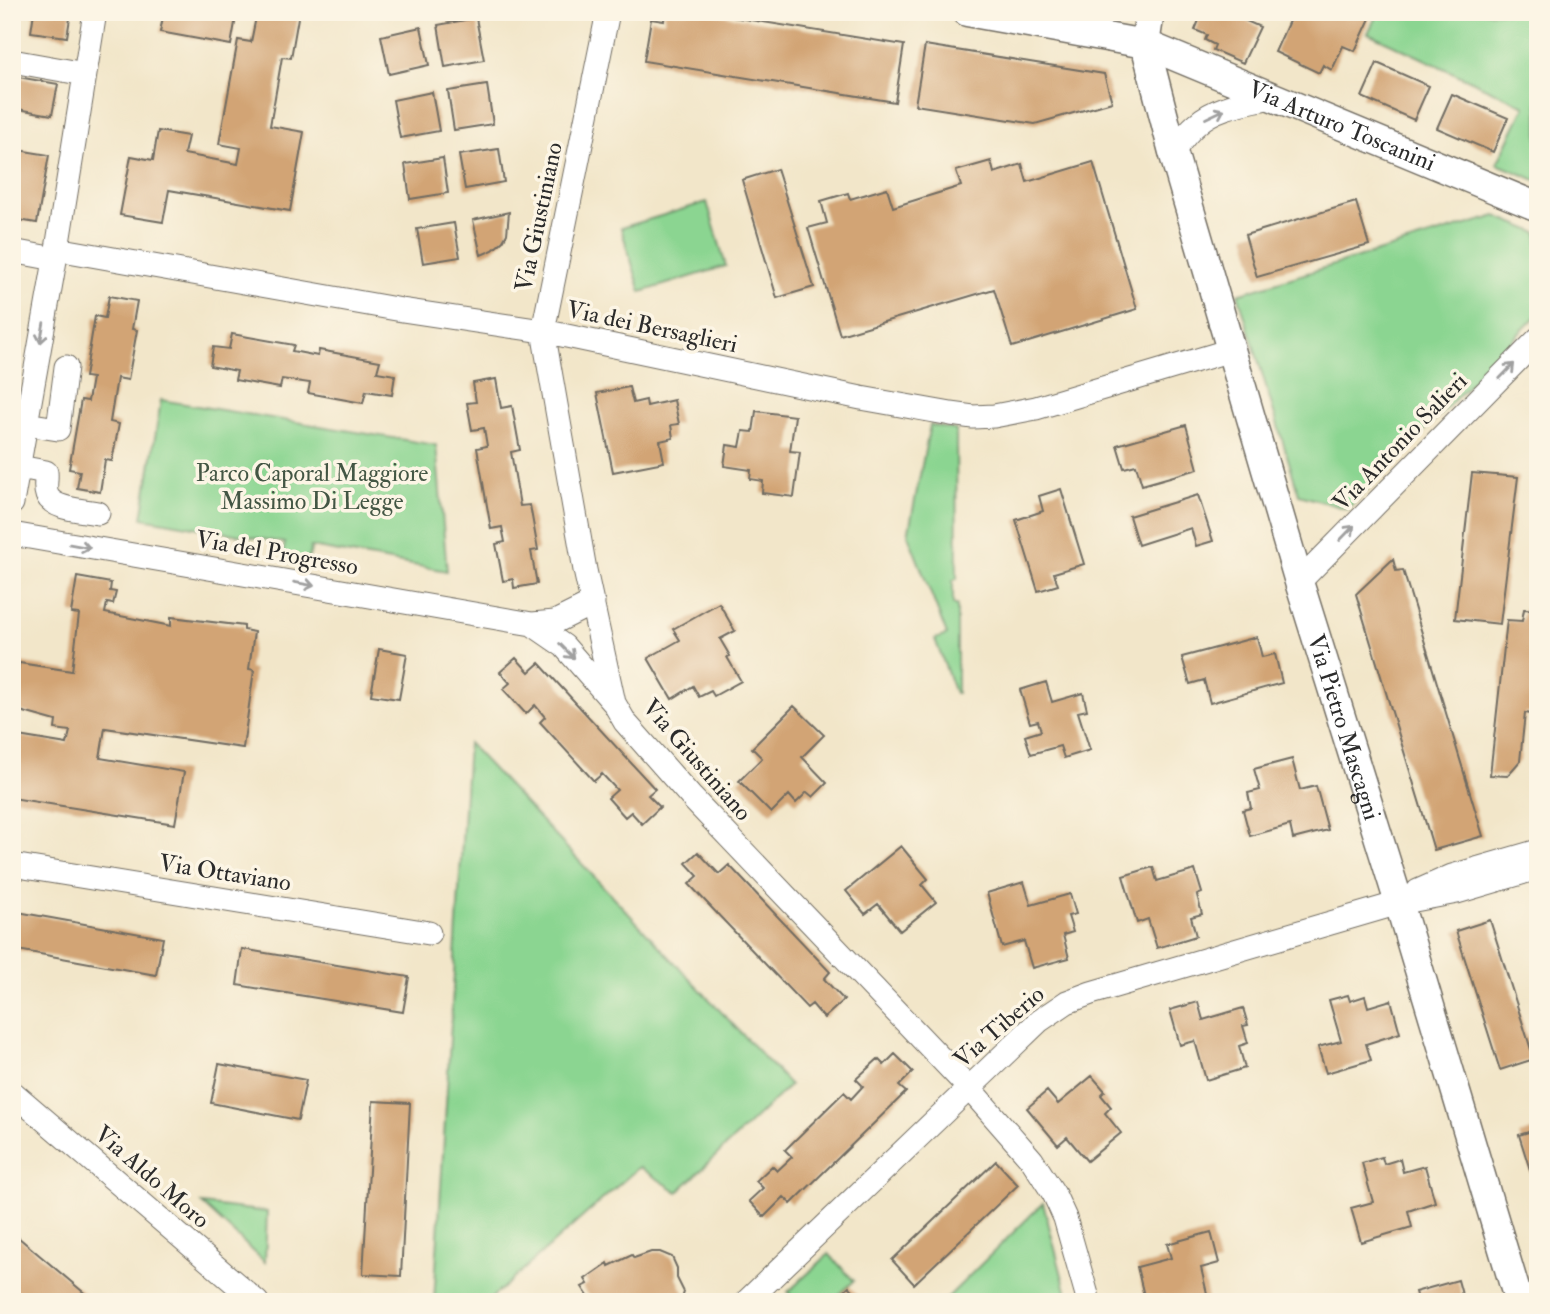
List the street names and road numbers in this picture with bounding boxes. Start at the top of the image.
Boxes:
street label: Via Arturo Toscanini [1244,73,1440,178]
street label: Via Giustiniano [508,139,570,295]
street label: Via dei Bersaglieri [564,294,740,360]
street label: Via Antonio Salieri [1326,366,1474,518]
street label: Via del Progresso [193,523,361,583]
street label: Via Pietro Mascagni [1301,630,1388,824]
street label: Via Giustiniano [635,692,759,828]
street label: Via Ottaviano [157,847,293,899]
street label: Via Tiberio [947,979,1051,1075]
street label: Via Aldo Moro [88,1119,216,1235]

